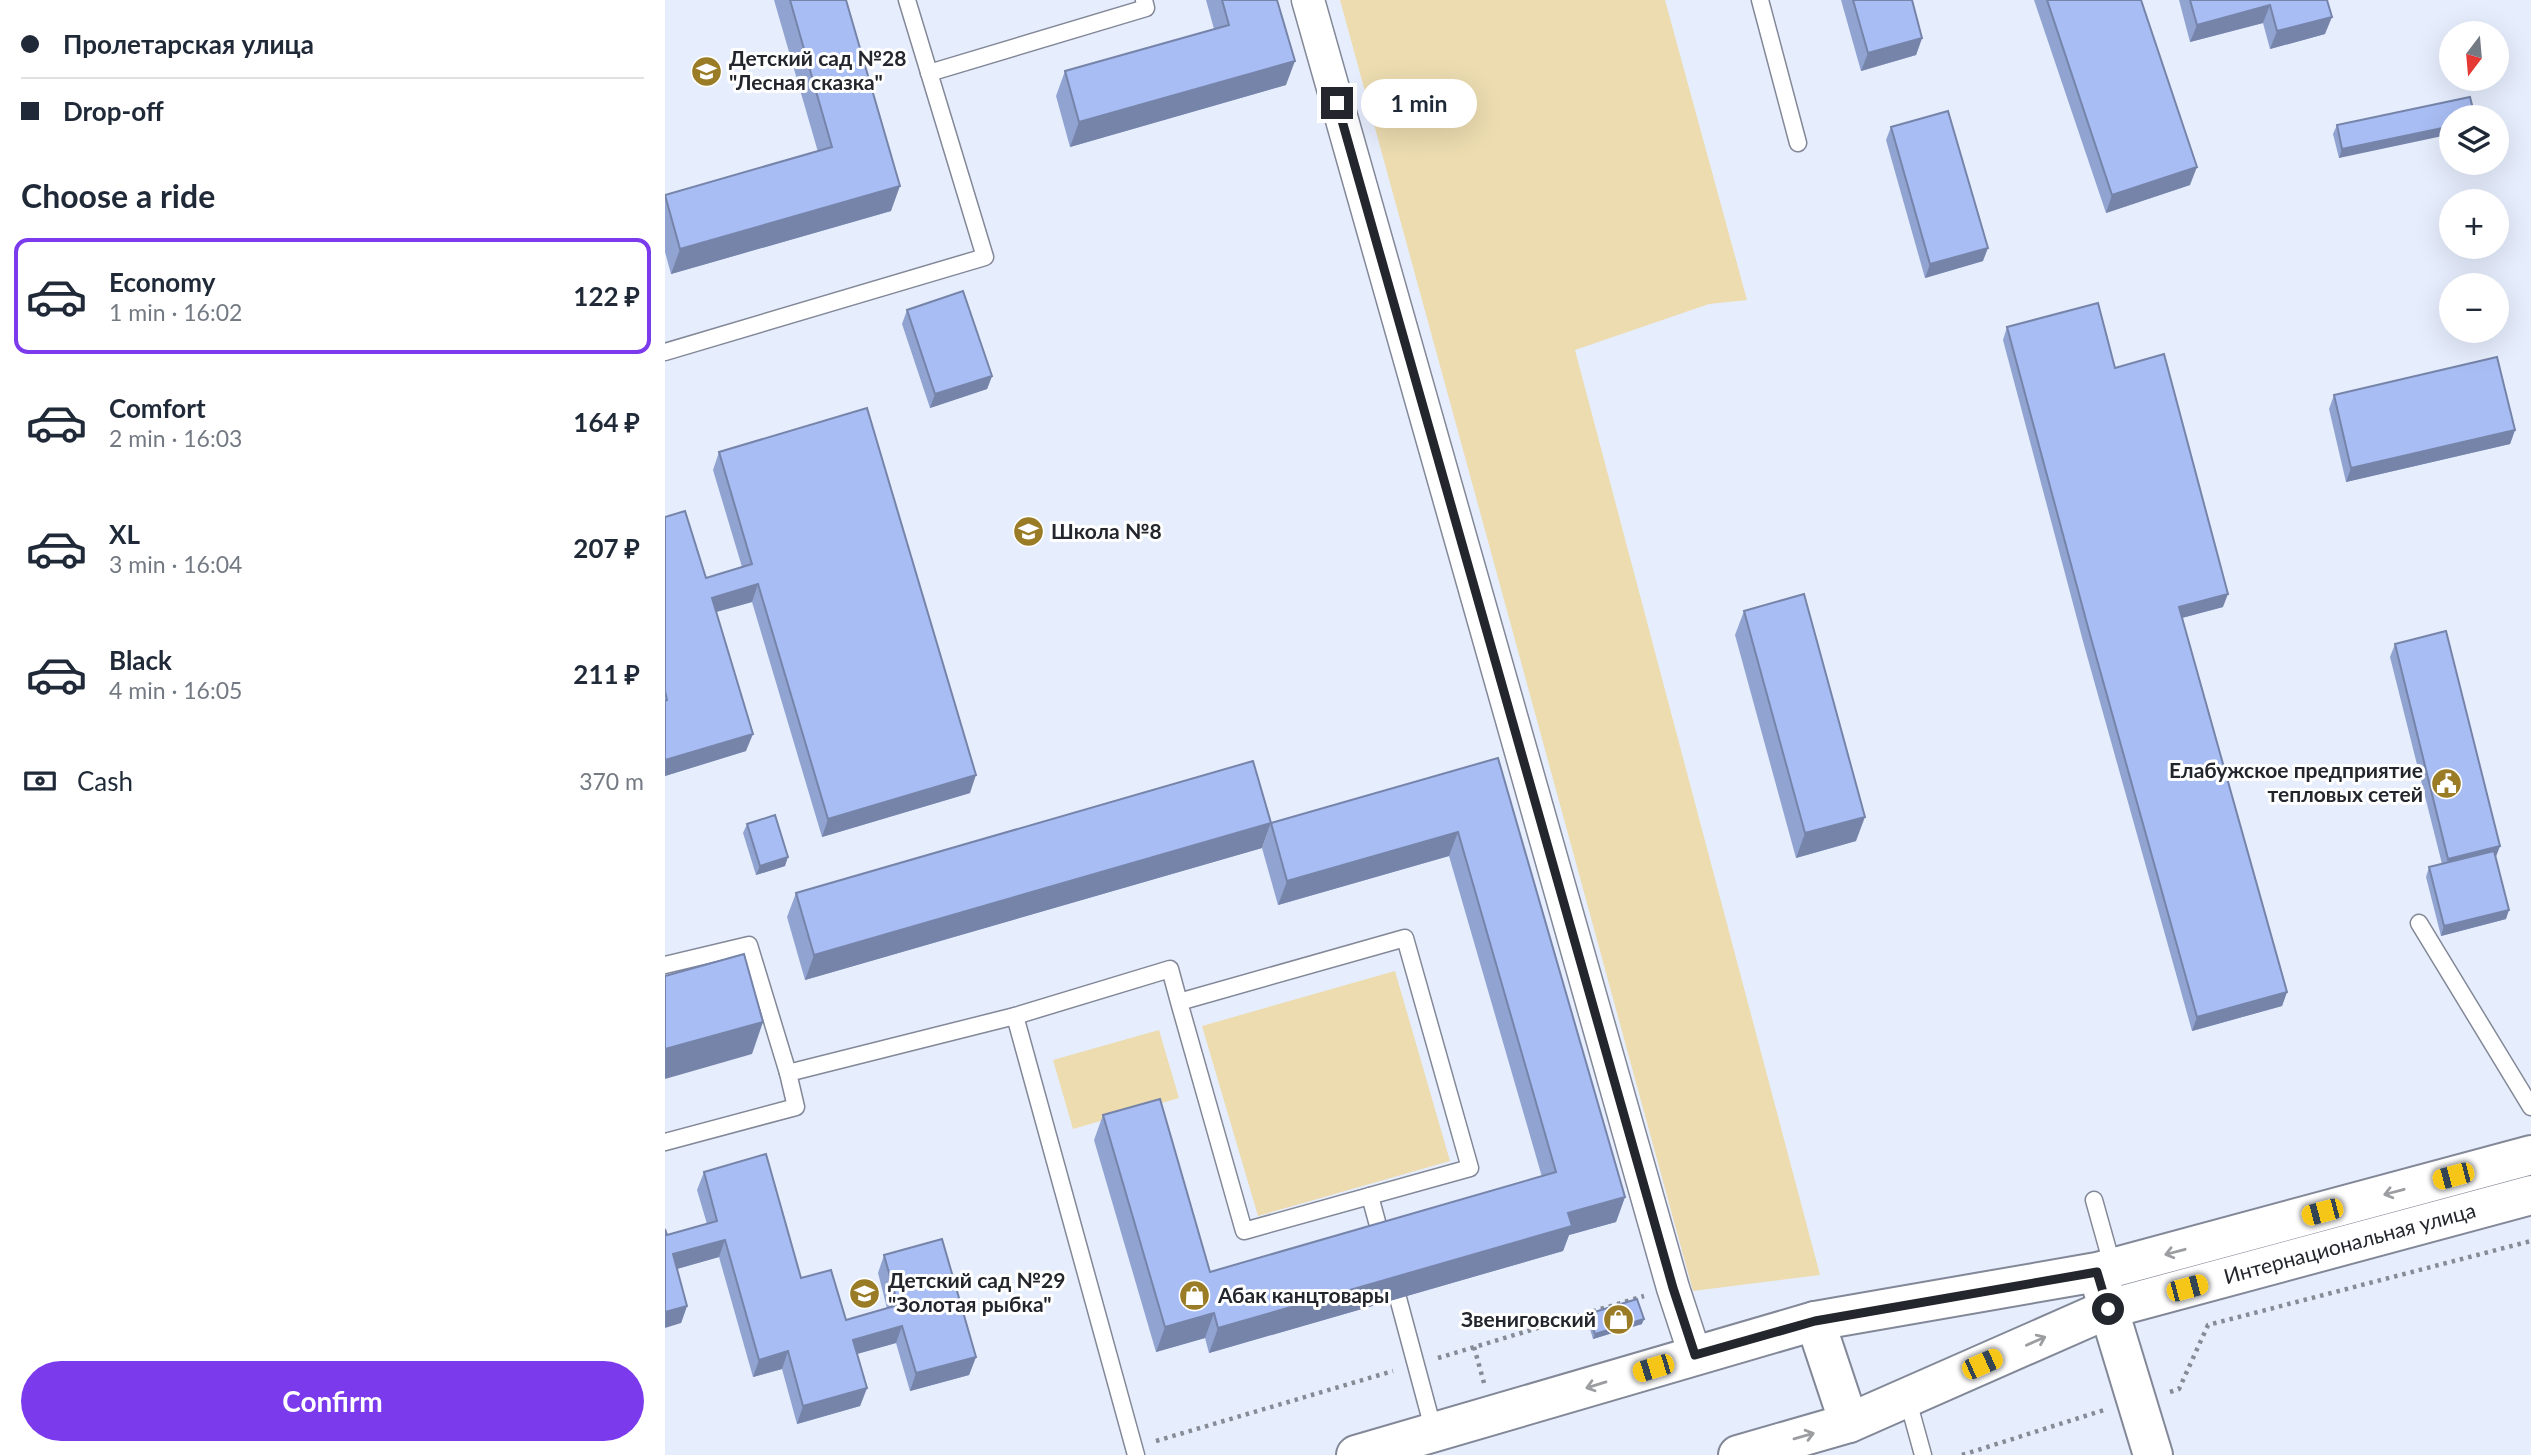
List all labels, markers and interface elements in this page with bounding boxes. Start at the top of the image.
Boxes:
north arrow [2439,21,2509,91]
map controls [2439,21,2509,343]
text: Пролетарская улица [63,28,314,60]
place label: Детский сад №28 "Лесная сказка" [729,45,906,94]
school or university icon: Детский сад №28 "Лесная сказка" [689,54,723,88]
callout: 1 min [1361,78,1477,128]
route end [1321,87,1353,119]
text: 1 min [1390,89,1448,117]
text: Drop-off [63,95,164,127]
button: layers [2439,105,2509,175]
text: Choose a ride [21,176,215,215]
button: + [2439,189,2509,259]
icon: car [25,265,88,328]
text: Economy [109,266,215,298]
button: − [2439,273,2509,343]
text: 122 ₽ [573,280,640,312]
text: 1 min · 16:02 [109,298,242,326]
icon: car [25,391,88,454]
text: Comfort [109,392,206,424]
text: 164 ₽ [573,406,640,438]
text: 2 min · 16:03 [109,424,242,452]
school or university icon: Школа №8 [1011,515,1045,549]
icon: car [25,517,88,580]
text: XL [109,518,140,550]
place label: Школа №8 [1051,518,1162,543]
text: 207 ₽ [573,532,640,564]
text: 3 min · 16:04 [109,550,242,578]
icon: car [25,643,88,706]
text: Black [109,644,172,676]
text: 211 ₽ [573,658,640,690]
text: 4 min · 16:05 [109,676,242,704]
place label: Елабужское предприятие тепловых сетей [2169,757,2423,806]
icon: cash [21,762,59,800]
text: Cash [77,765,133,797]
public building icon: Елабужское предприятие тепловых сетей [2429,766,2463,800]
text: 370 m [579,767,644,795]
car [2430,1160,2477,1192]
one-way arrow [2383,1186,2406,1199]
street label: Интернациональная улица [2221,1196,2478,1288]
car [2299,1196,2346,1228]
one-way arrow [2164,1246,2186,1259]
place label: Детский сад №29 "Золотая рыбка" [888,1267,1065,1316]
car [2164,1272,2211,1304]
school or university icon: Детский сад №29 "Золотая рыбка" [848,1276,882,1310]
shop icon: Абак канцтовары [1178,1279,1212,1313]
place label: Абак канцтовары [1217,1282,1389,1307]
route start [2092,1293,2124,1325]
shop icon: Звениговский [1602,1303,1636,1337]
place label: Звениговский [1461,1306,1596,1331]
one-way arrow [2025,1333,2047,1346]
car [1959,1346,2006,1382]
car [1630,1352,1677,1384]
button: Confirm [21,1361,644,1441]
one-way arrow [1585,1380,1607,1393]
one-way arrow [1792,1429,1814,1442]

